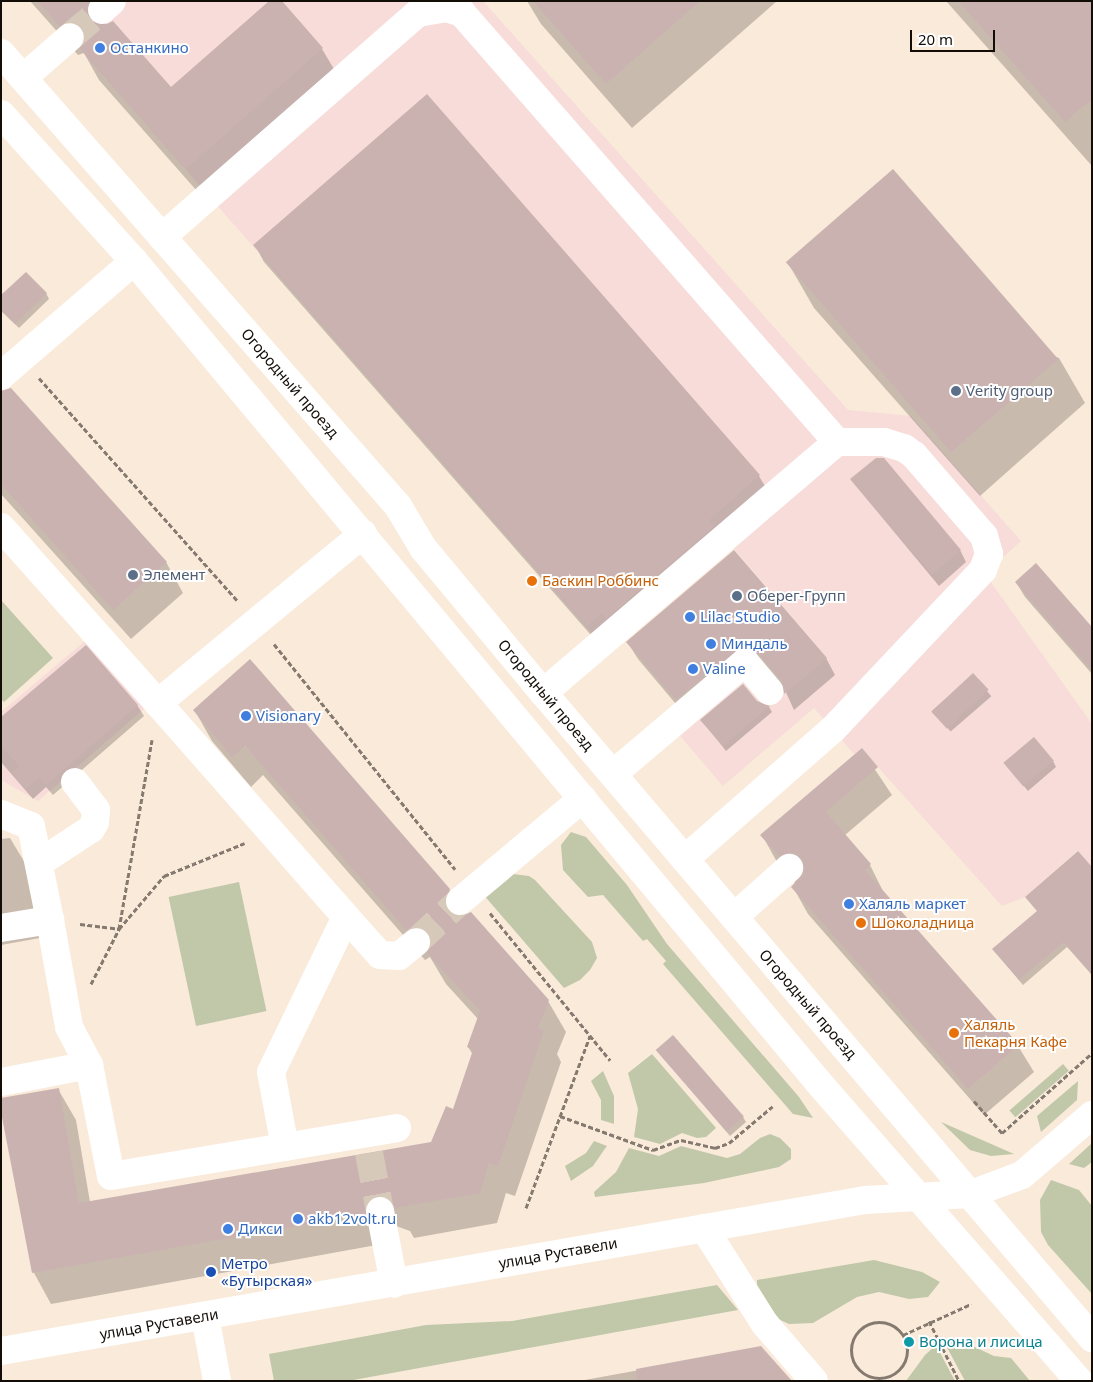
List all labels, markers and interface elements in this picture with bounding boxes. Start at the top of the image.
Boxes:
scale bar [913,20,998,52]
text: 20 m [918,29,953,49]
place label: Останкино [110,39,189,57]
marker: Останкино [94,42,106,54]
street label: Огородный проезд [237,325,343,441]
place label: Verity group [966,382,1053,400]
marker: Verity group [950,385,962,397]
place label: Элемент [143,566,206,584]
marker: Элемент [127,569,139,581]
place label: Баскин Роббинс [542,572,659,590]
marker: Баскин Роббинс [526,575,538,587]
place label: Оберег-Групп [747,587,846,605]
marker: Оберег-Групп [731,590,743,602]
place label: Lilac Studio [700,608,780,626]
marker: Lilac Studio [684,611,696,623]
place label: Миндаль [721,635,788,653]
street label: Огородный проезд [494,636,598,754]
marker: Миндаль [705,638,717,650]
place label: Valine [703,660,746,678]
marker: Valine [687,663,699,675]
place label: Visionary [256,707,321,725]
marker: Visionary [240,710,252,722]
place label: Халяль маркет [859,895,966,913]
marker: Халяль маркет [843,898,855,910]
place label: Шоколадница [871,914,974,932]
marker: Шоколадница [855,917,867,929]
street label: Огородный проезд [755,946,861,1062]
place label: Халяль Пекарня Кафе [964,1015,1067,1050]
marker: Халяль Пекарня Кафе [948,1027,960,1039]
place label: akb12volt.ru [308,1210,396,1228]
marker: akb12volt.ru [292,1213,304,1225]
place label: Дикси [238,1220,283,1238]
marker: Дикси [222,1223,234,1235]
street label: улица Руставели [497,1234,619,1272]
place label: Метро «Бутырская» [221,1254,312,1289]
marker: Метро «Бутырская» [205,1266,217,1278]
street label: улица Руставели [98,1305,220,1343]
place label: Ворона и лисица [919,1333,1043,1351]
marker: Ворона и лисица [903,1336,915,1348]

